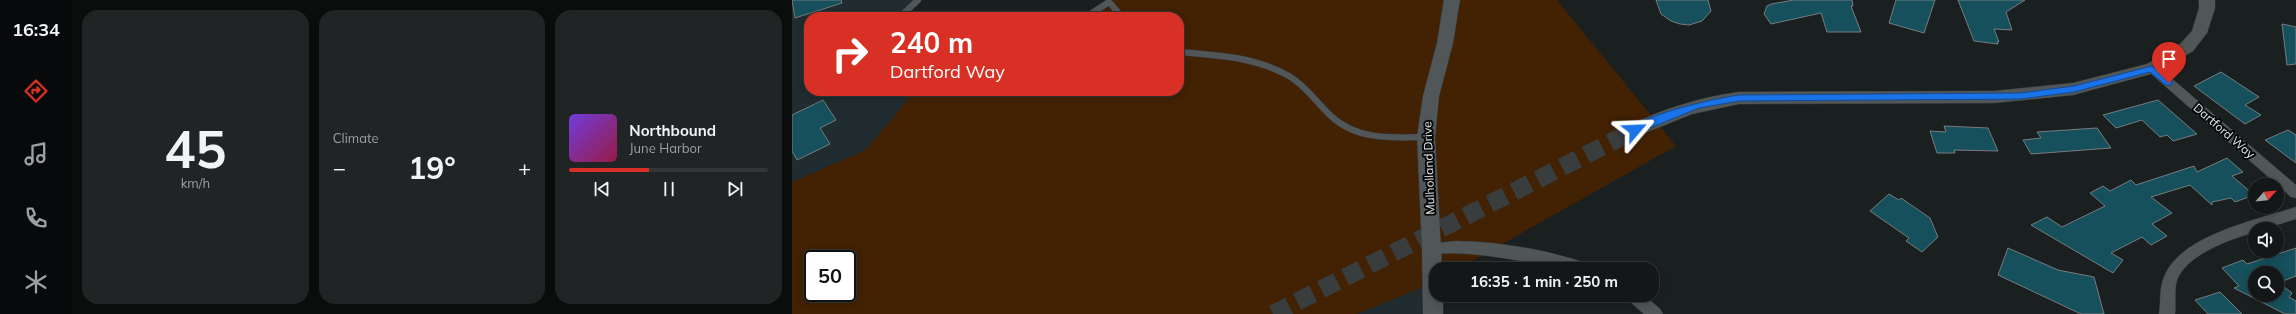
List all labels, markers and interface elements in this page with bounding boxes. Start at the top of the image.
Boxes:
text: 16:34 [12,18,60,41]
text: 240 m [890,25,973,60]
icon: right [824,28,876,80]
pin [2152,42,2186,83]
icon: arrive [2158,48,2180,70]
text: Dartford Way [890,60,1005,83]
icon: directions [22,77,50,105]
street label: Dartford Way [2191,100,2259,162]
position arrow [1614,109,1656,151]
text: 45 [164,116,227,181]
text: Northbound [629,121,716,140]
street label: Mulholland Drive [1419,121,1438,215]
text: Climate [333,130,379,146]
icon: music [22,140,50,168]
text: June Harbor [629,140,702,156]
text: 19° [408,149,456,187]
text: − [333,154,346,182]
text: + [518,154,531,182]
text: km/h [181,175,210,191]
icon: previous [591,178,613,200]
icon: pause [658,178,680,200]
icon: next [724,178,746,200]
north arrow [2248,178,2284,214]
map controls [2248,178,2284,302]
icon: phone [22,204,50,232]
button: sound [2248,222,2284,258]
speed limit sign: 50 [804,250,856,302]
button: search [2248,266,2284,302]
icon: climate [22,268,50,296]
text: 16:35 · 1 min · 250 m [1470,272,1618,291]

